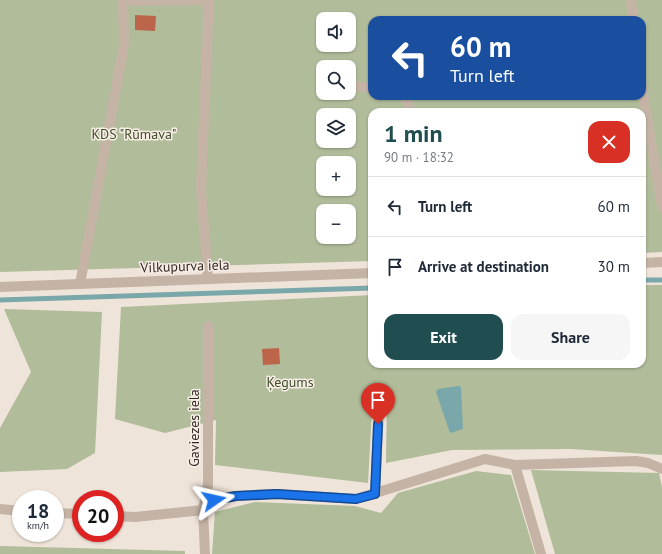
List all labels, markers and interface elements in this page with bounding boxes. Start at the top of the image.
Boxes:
map controls [316,12,356,244]
button: sound [316,12,356,52]
text: 60 m [450,28,511,65]
icon: left [384,32,436,84]
button: search [316,60,356,100]
text: Turn left [450,64,515,87]
button: layers [316,108,356,148]
text: 1 min [384,118,443,149]
button: close [588,121,630,163]
park label: KDS "Rūmava" [92,125,176,143]
text: 90 m · 18:32 [384,149,454,166]
button: + [316,156,356,196]
icon: left [384,196,406,218]
text: Turn left [418,197,472,216]
text: 60 m [597,197,630,216]
button: − [316,204,356,244]
street label: Vilkupurva iela [139,255,230,277]
icon: arrive [384,256,406,278]
text: Arrive at destination [418,257,549,276]
text: 30 m [597,257,630,276]
button: Exit [384,314,503,360]
button: Share [511,314,630,360]
park label: Ķegums [266,373,314,391]
pin [361,383,395,424]
street label: Gaviezes iela [185,389,203,467]
icon: arrive [367,389,389,411]
position arrow [193,479,235,521]
speed limit sign: 20 [72,490,124,542]
text: 18 [27,498,49,524]
text: km/h [27,519,49,532]

